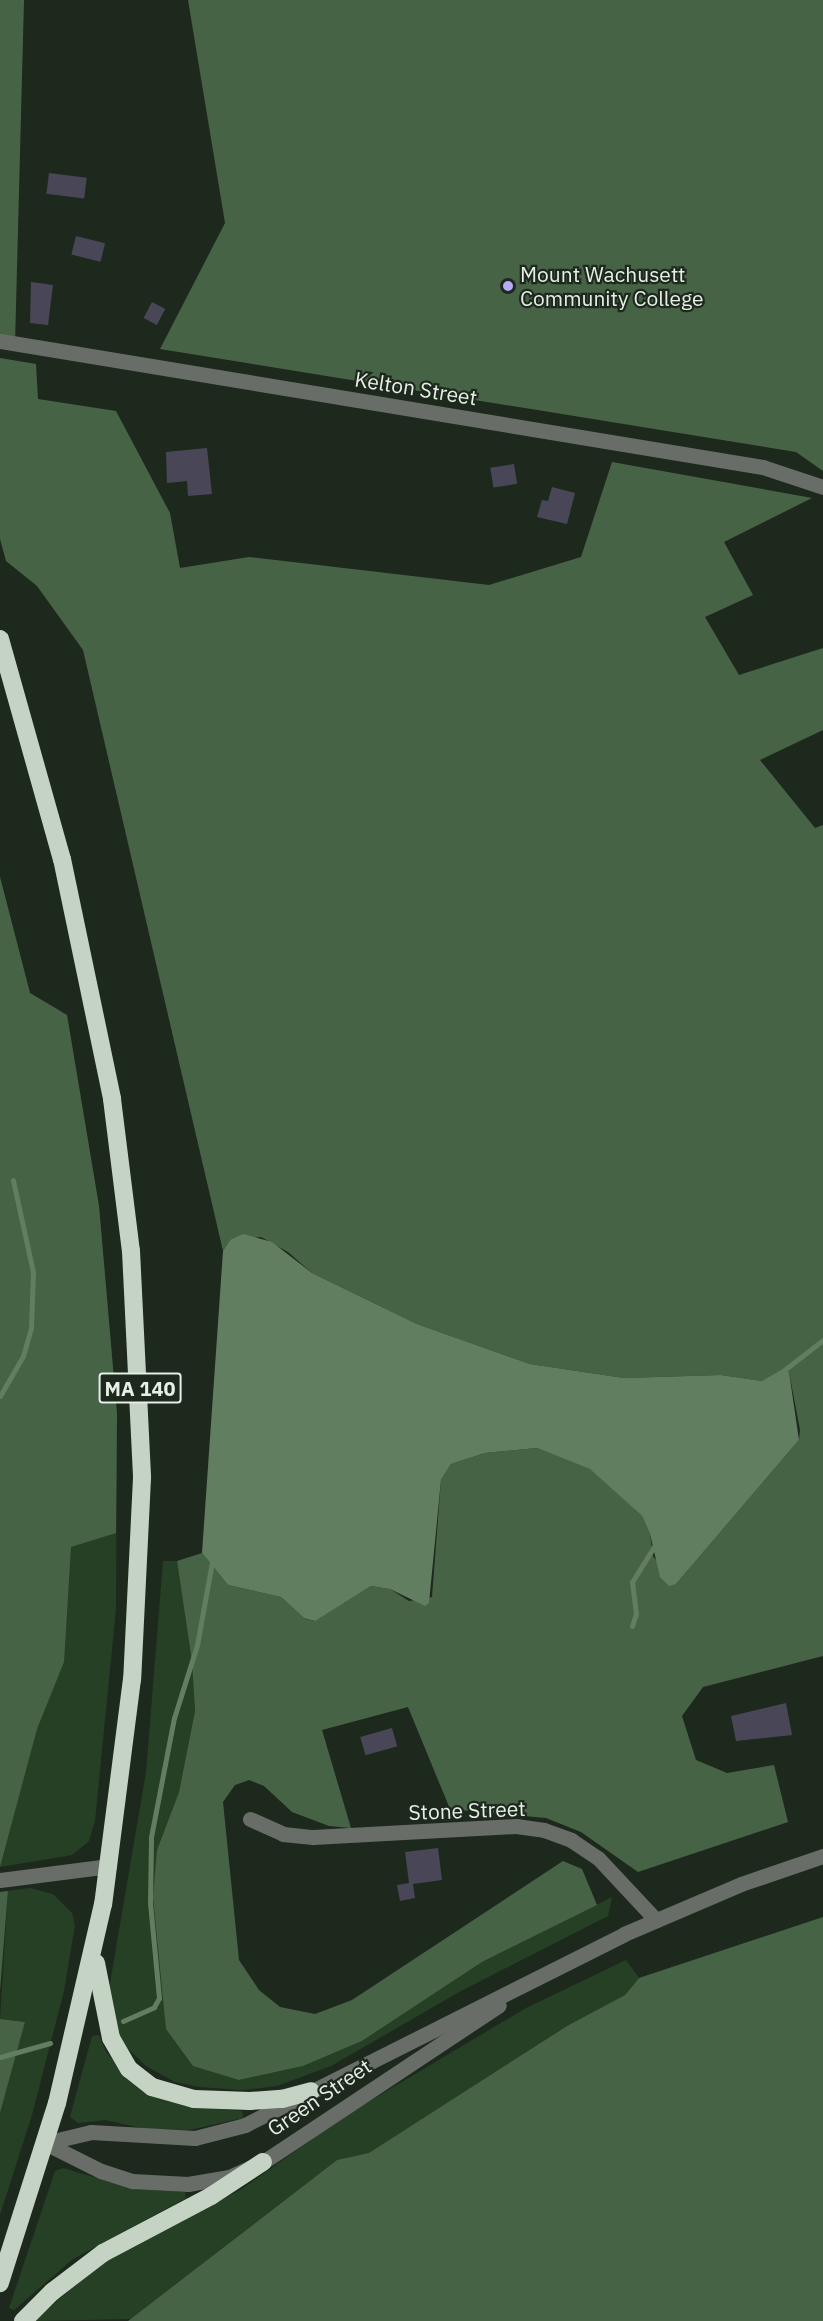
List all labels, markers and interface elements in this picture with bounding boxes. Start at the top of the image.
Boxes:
place label: Mount Wachusett Community College [520,261,704,311]
marker: Mount Wachusett Community College [501,279,515,293]
street label: Kelton Street [353,366,479,410]
road number: MA 140 [98,1371,182,1405]
street label: Stone Street [408,1795,526,1825]
street label: Green Street [262,2053,376,2141]

